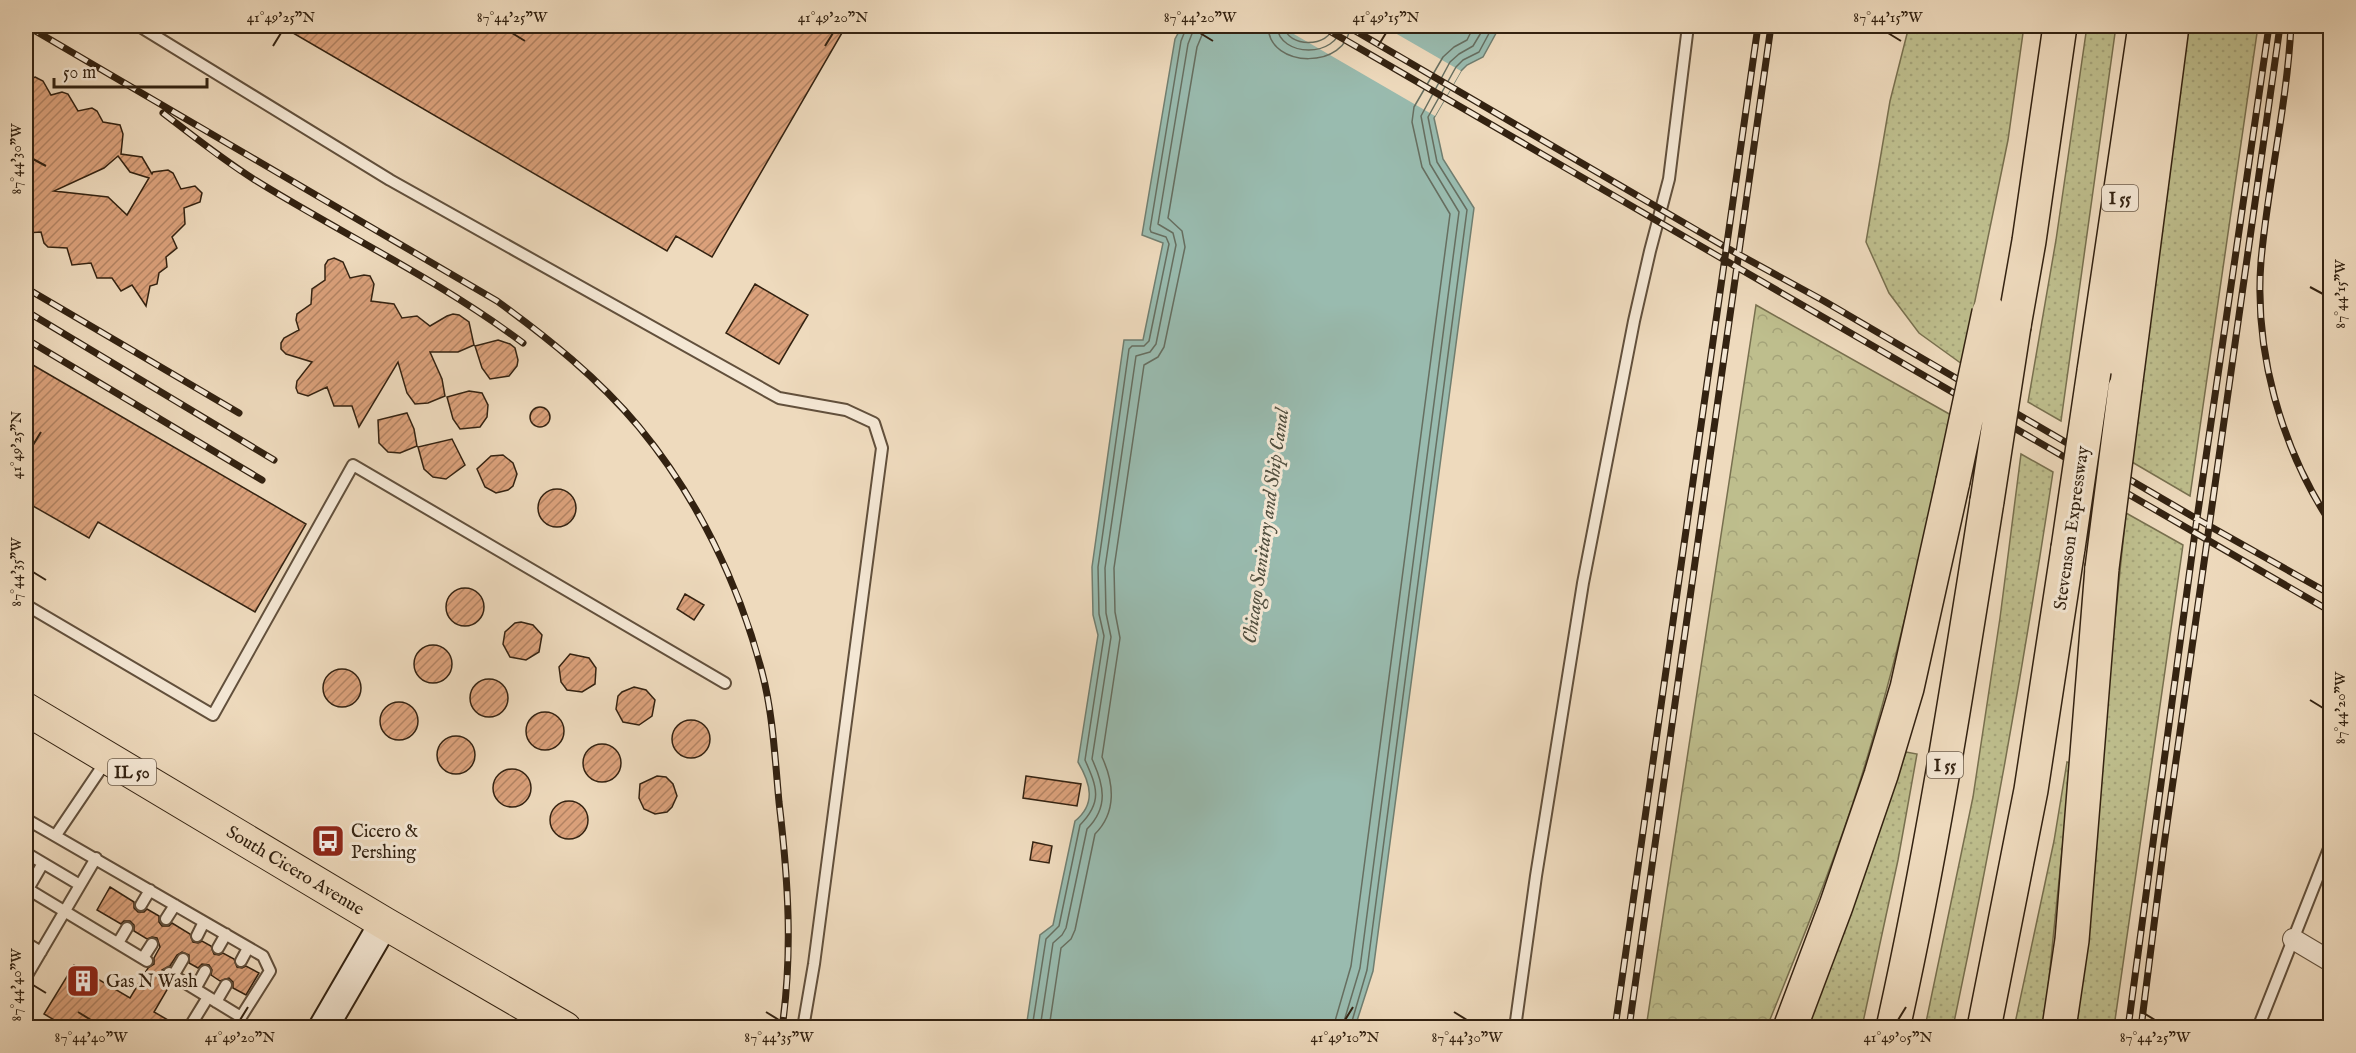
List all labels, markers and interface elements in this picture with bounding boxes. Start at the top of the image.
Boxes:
text: 41°49'25"N [247,8,315,27]
text: 87°44'25"W [477,8,548,27]
text: 41°49'20"N [798,8,868,27]
text: 87°44'20"W [1164,8,1237,27]
text: 41°49'15"N [1352,8,1420,27]
text: 87°44'15"W [1853,8,1923,27]
scale bar [54,51,207,89]
text: 50 m [63,62,96,85]
text: 87°44'30"W [7,123,26,195]
road number: I 55 [2102,185,2138,211]
text: 87°44'15"W [2331,259,2350,329]
water label: Chicago Sanitary and Ship Canal [1238,405,1297,645]
text: 41°49'25"N [7,411,26,479]
street label: Stevenson Expressway [2050,444,2095,612]
text: 87°44'35"W [7,537,26,607]
text: 87°44'20"W [2331,671,2350,744]
road number: I 55 [1927,752,1963,778]
road number: IL 50 [108,759,156,785]
street label: South Cicero Avenue [222,821,368,921]
place label: Cicero & Pershing [351,821,418,865]
bus stop icon: Cicero & Pershing [310,823,346,859]
text: 87°44'40"W [7,948,26,1021]
building icon: Gas N Wash [65,963,101,999]
place label: Gas N Wash [106,971,198,994]
text: 87°44'40"W [55,1028,128,1047]
text: 41°49'20"N [205,1028,275,1047]
text: 87°44'35"W [744,1028,814,1047]
text: 41°49'10"N [1310,1028,1380,1047]
text: 87°44'30"W [1431,1028,1503,1047]
text: 41°49'05"N [1864,1028,1933,1047]
text: 87°44'25"W [2120,1028,2191,1047]

